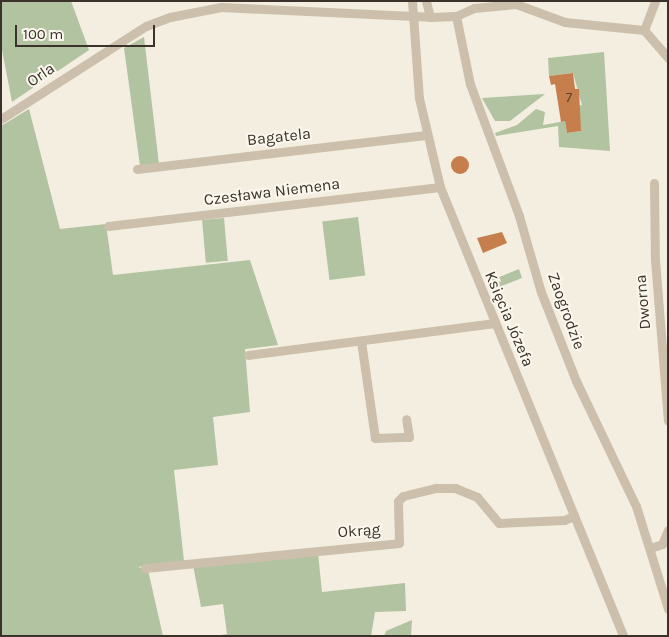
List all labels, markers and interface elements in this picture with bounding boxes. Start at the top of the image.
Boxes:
scale bar [18,15,158,47]
text: 100 m [23,25,63,43]
street label: Orla [23,59,59,91]
house number: 7 [566,90,572,106]
street label: Bagatela [246,124,312,150]
street label: Czesława Niemena [203,174,341,210]
street label: Księcia Józefa [480,268,538,370]
street label: Zaogrodzie [543,270,589,352]
street label: Dworna [631,274,655,330]
street label: Okrąg [337,520,381,542]

